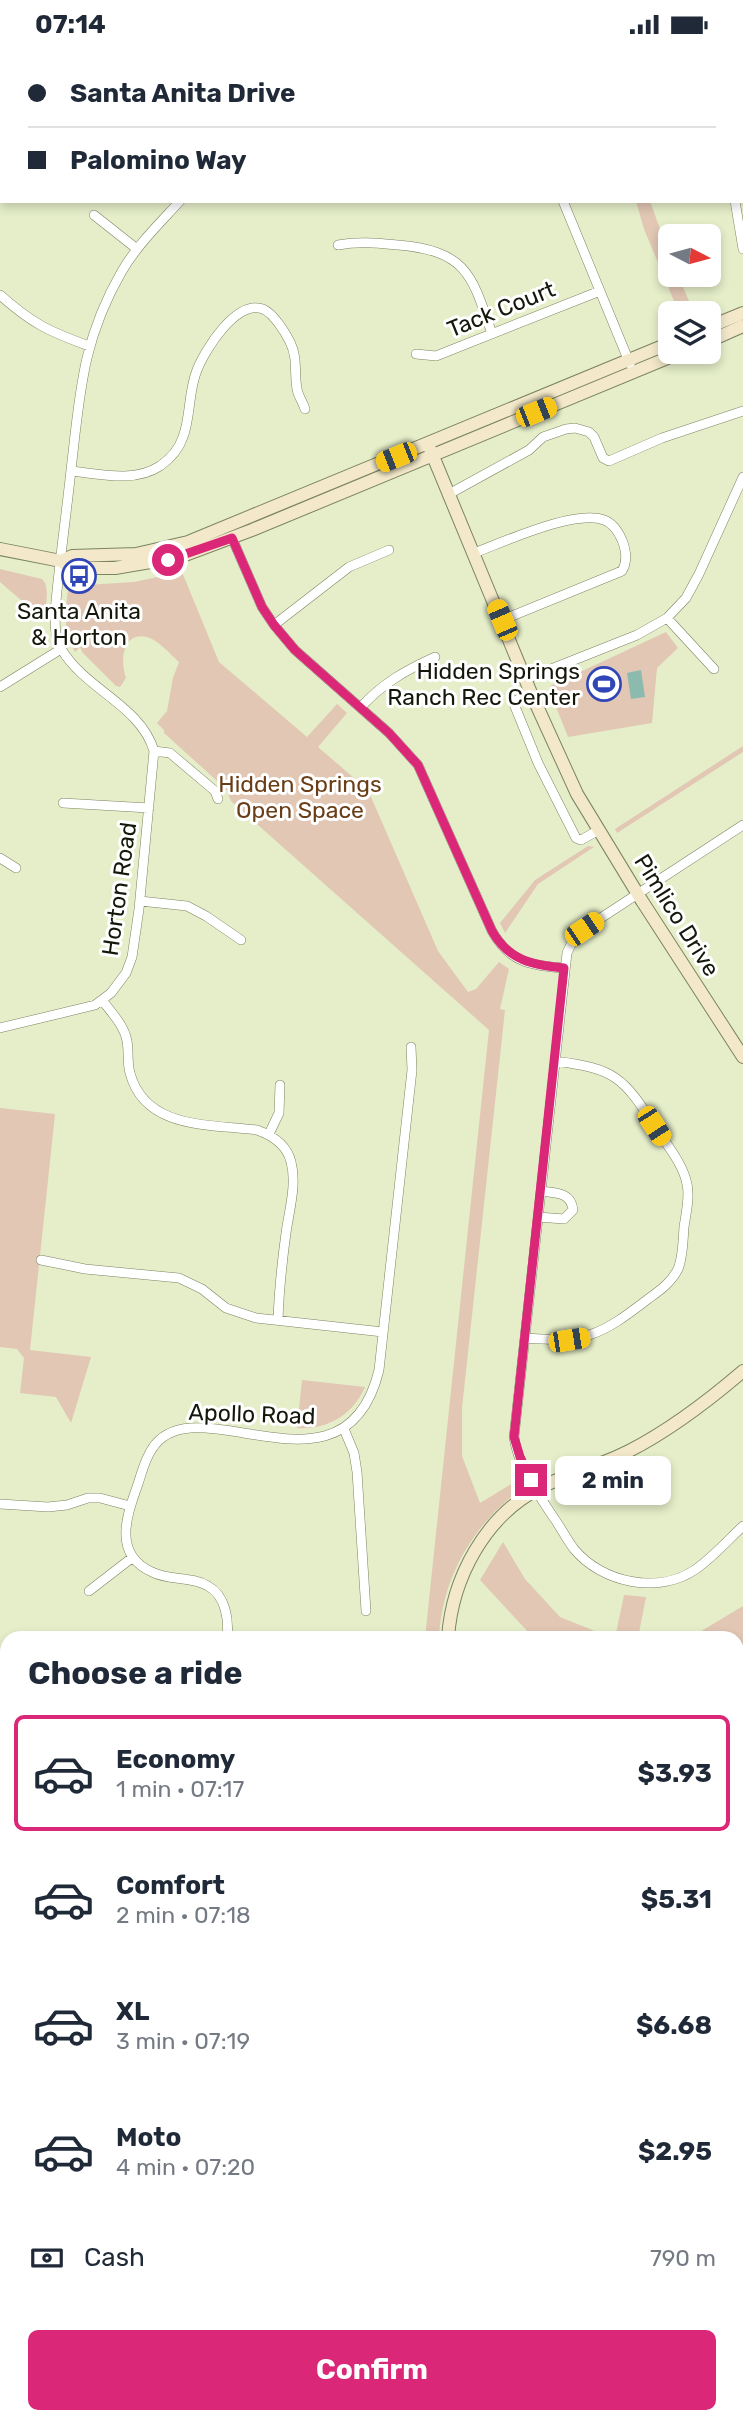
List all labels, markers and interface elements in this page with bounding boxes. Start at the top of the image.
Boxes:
text: 07:14 [35,9,106,40]
text: Santa Anita Drive [70,78,296,109]
text: Palomino Way [70,145,247,176]
north arrow [658,224,721,287]
map controls [658,224,721,364]
street label: Tack Court [443,275,559,343]
button: layers [658,301,721,364]
car [513,394,560,430]
car [373,439,420,475]
route start [152,544,184,576]
bus stop icon: Santa Anita & Horton [60,557,98,595]
place label: Santa Anita & Horton [17,597,141,651]
car [485,597,520,643]
place label: Hidden Springs Ranch Rec Center [387,657,580,711]
sports icon: Hidden Springs Ranch Rec Center [585,665,623,703]
park label: Hidden Springs Open Space [218,770,382,824]
street label: Horton Road [96,820,142,958]
street label: Pimlico Drive [628,849,726,981]
car [561,909,608,949]
car [634,1103,675,1149]
car [547,1326,592,1354]
street label: Apollo Road [188,1398,316,1430]
callout: 2 min [556,1455,671,1505]
route end [515,1464,547,1496]
text: 2 min [582,1466,644,1494]
text: Choose a ride [28,1654,242,1692]
icon: car [32,1742,95,1805]
text: Economy [116,1744,235,1775]
text: $3.93 [638,1758,712,1789]
text: 1 min · 07:17 [116,1775,244,1803]
icon: car [32,1868,95,1931]
text: Comfort [116,1870,225,1901]
text: $5.31 [641,1884,712,1915]
text: 2 min · 07:18 [116,1901,251,1929]
icon: car [32,1994,95,2057]
text: XL [116,1996,149,2027]
text: $6.68 [636,2010,712,2041]
text: 3 min · 07:19 [116,2027,250,2055]
icon: car [32,2120,95,2183]
text: Moto [116,2122,181,2153]
text: $2.95 [638,2136,712,2167]
text: 4 min · 07:20 [116,2153,255,2181]
icon: cash [28,2239,66,2277]
text: Cash [84,2242,145,2273]
text: 790 m [650,2244,716,2272]
button: Confirm [28,2330,716,2410]

